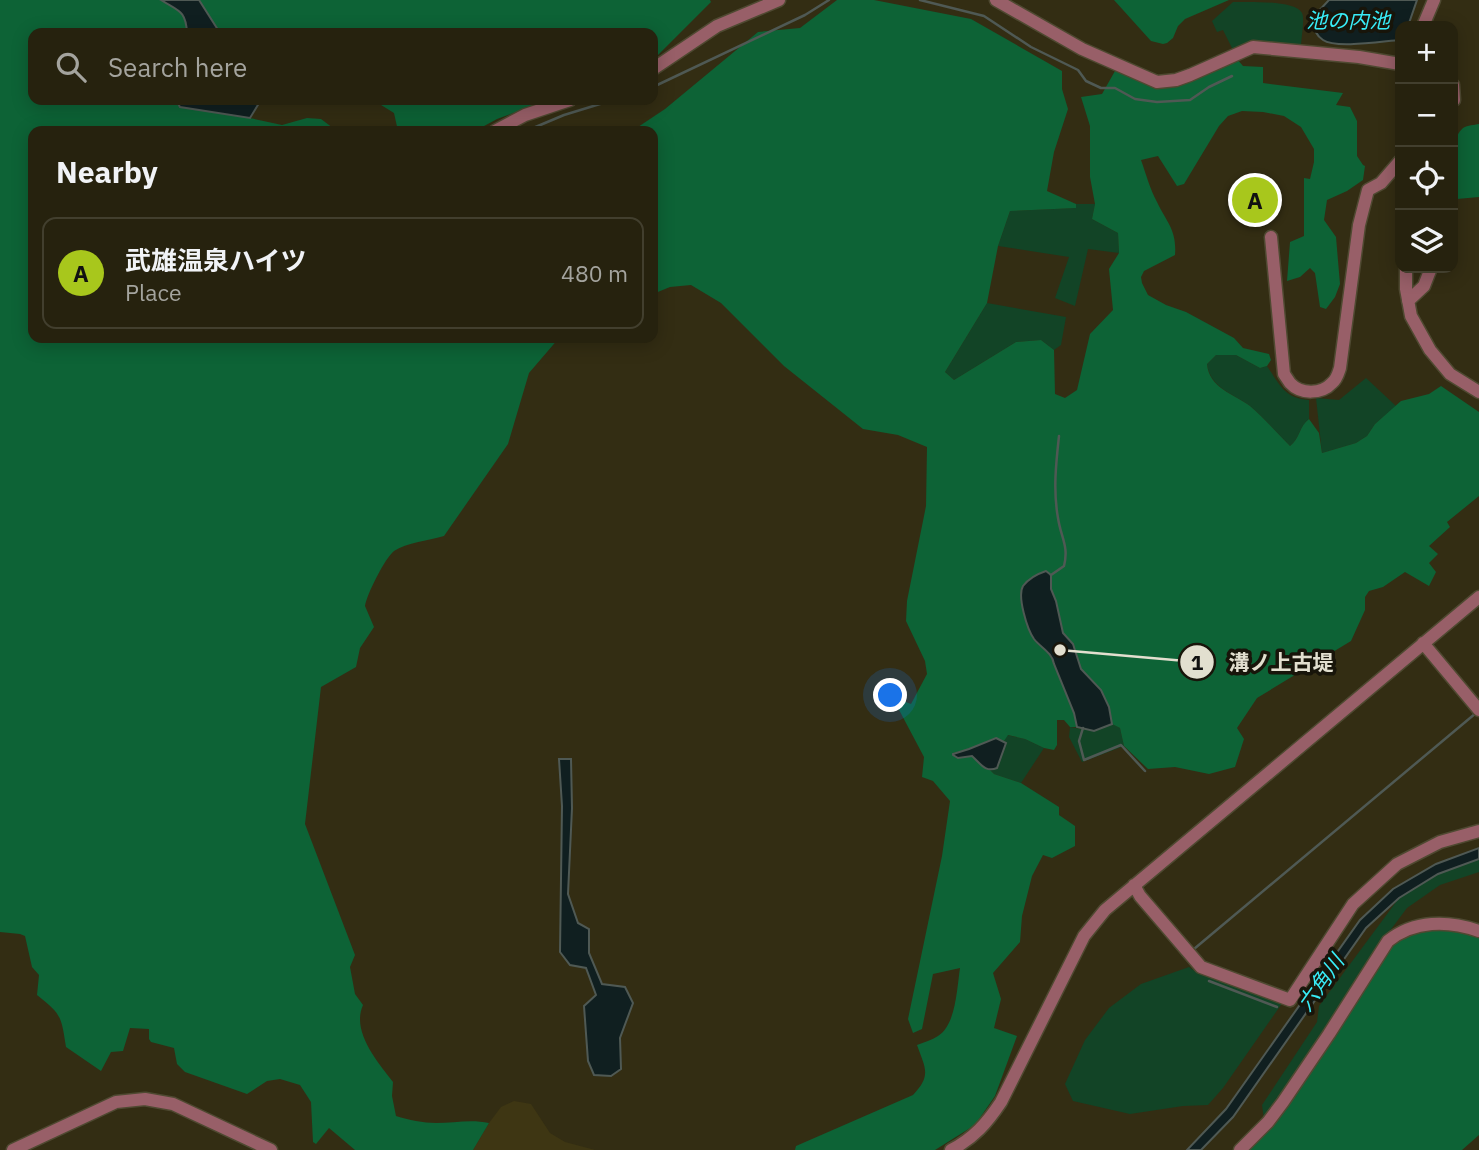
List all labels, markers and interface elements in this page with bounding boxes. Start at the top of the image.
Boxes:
water label: 池の内池 [1306,6,1392,34]
map controls [1395,21,1458,273]
button: + [1395,21,1458,84]
search box [28,28,658,105]
icon: search [52,48,90,86]
text: Search here [108,50,247,84]
button: − [1395,84,1458,147]
button: locate [1395,147,1458,210]
text: Nearby [56,152,158,191]
pin: A [1232,174,1278,226]
button: layers [1395,210,1458,273]
text: 武雄温泉ハイツ [125,243,306,277]
text: A [73,258,89,288]
text: 480 m [561,258,628,288]
text: Place [125,277,182,307]
callout: 溝ノ上古堤 [1179,641,1347,683]
text: 1 [1191,648,1204,676]
text: 溝ノ上古堤 [1229,648,1334,676]
your location [873,678,907,712]
water label: 六角川 [1291,947,1351,1016]

